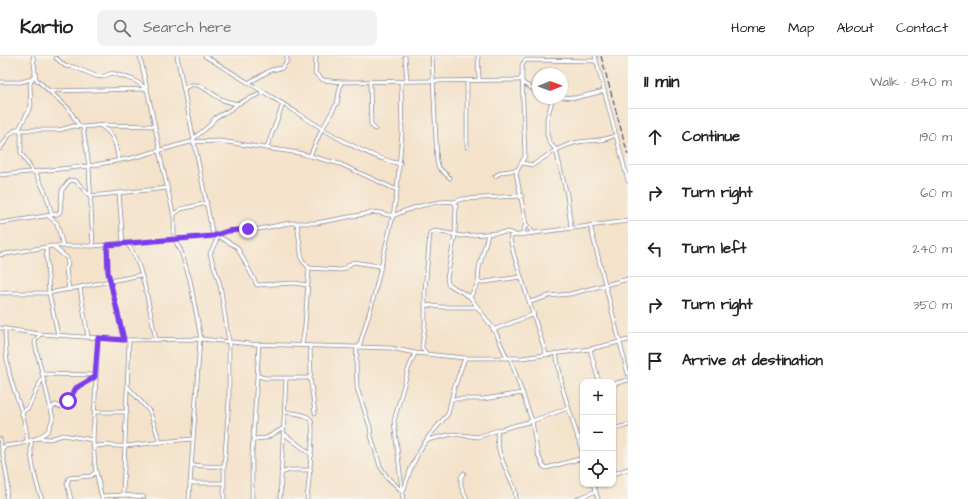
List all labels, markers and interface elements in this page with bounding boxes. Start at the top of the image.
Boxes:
search box [97,10,377,46]
text: Kartio [20,14,73,41]
icon: search [111,17,133,39]
text: Search here [143,17,231,38]
text: Home [731,18,766,38]
text: Map [788,18,814,38]
text: About [836,18,874,38]
text: Contact [896,18,948,38]
north arrow [532,68,568,104]
text: 11 min [644,70,679,94]
text: Walk · 840 m [870,73,952,91]
icon: ahead [644,126,666,148]
text: Continue [682,126,740,147]
text: 190 m [919,128,952,146]
icon: right [644,182,666,204]
text: Turn right [682,182,753,203]
text: 60 m [920,184,952,202]
route end [239,220,257,238]
icon: left [644,238,666,260]
text: Turn left [682,238,746,259]
text: 240 m [912,240,952,258]
icon: right [644,294,666,316]
text: Turn right [682,294,753,315]
text: 350 m [913,296,952,314]
icon: arrive [644,350,666,372]
text: Arrive at destination [682,350,823,371]
map controls [580,379,616,487]
button: + [580,379,616,415]
route start [59,392,77,410]
button: − [580,415,616,451]
button: locate [580,451,616,487]

